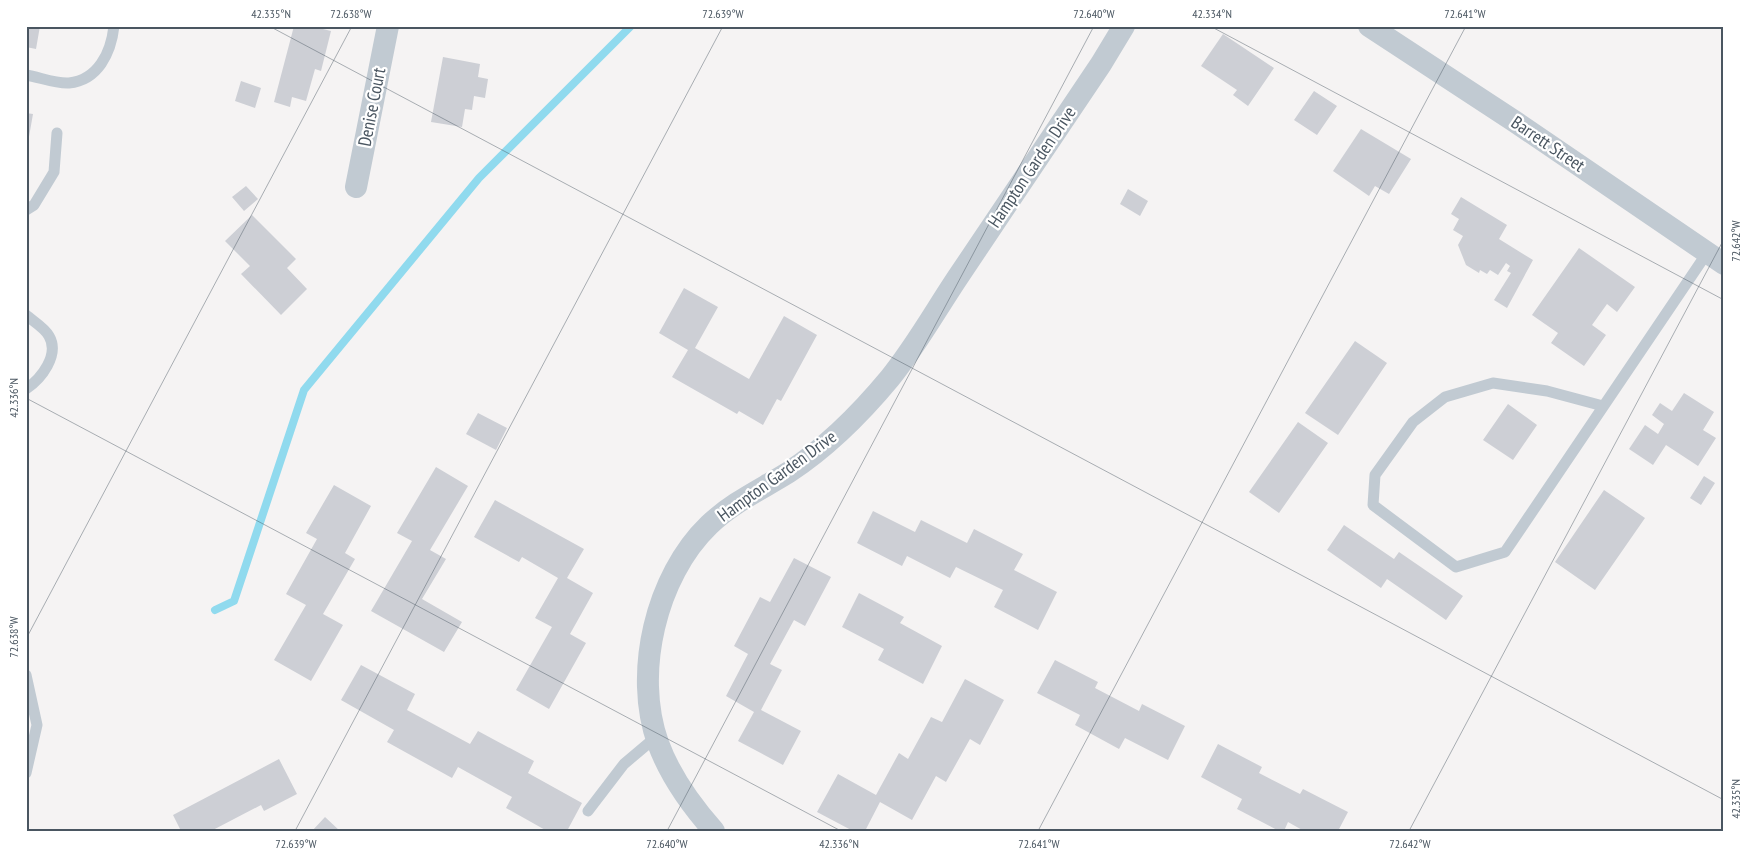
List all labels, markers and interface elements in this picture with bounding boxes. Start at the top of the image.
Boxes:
text: 42.335°N [251,6,291,21]
text: 72.638°W [330,6,372,21]
text: 72.639°W [702,6,744,21]
text: 72.640°W [1073,6,1115,21]
text: 42.334°N [1192,6,1232,21]
text: 72.641°W [1444,6,1486,21]
street label: Denise Court [353,66,390,148]
street label: Hampton Garden Drive [983,102,1081,232]
street label: Barrett Street [1507,111,1590,177]
text: 72.642°W [1728,220,1743,262]
text: 42.336°N [6,378,21,418]
street label: Hampton Garden Drive [713,425,841,526]
text: 72.638°W [6,616,21,658]
text: 42.335°N [1728,779,1743,819]
text: 72.639°W [275,836,317,851]
text: 72.640°W [646,836,688,851]
text: 42.336°N [819,836,859,851]
text: 72.641°W [1018,836,1060,851]
text: 72.642°W [1389,836,1431,851]

